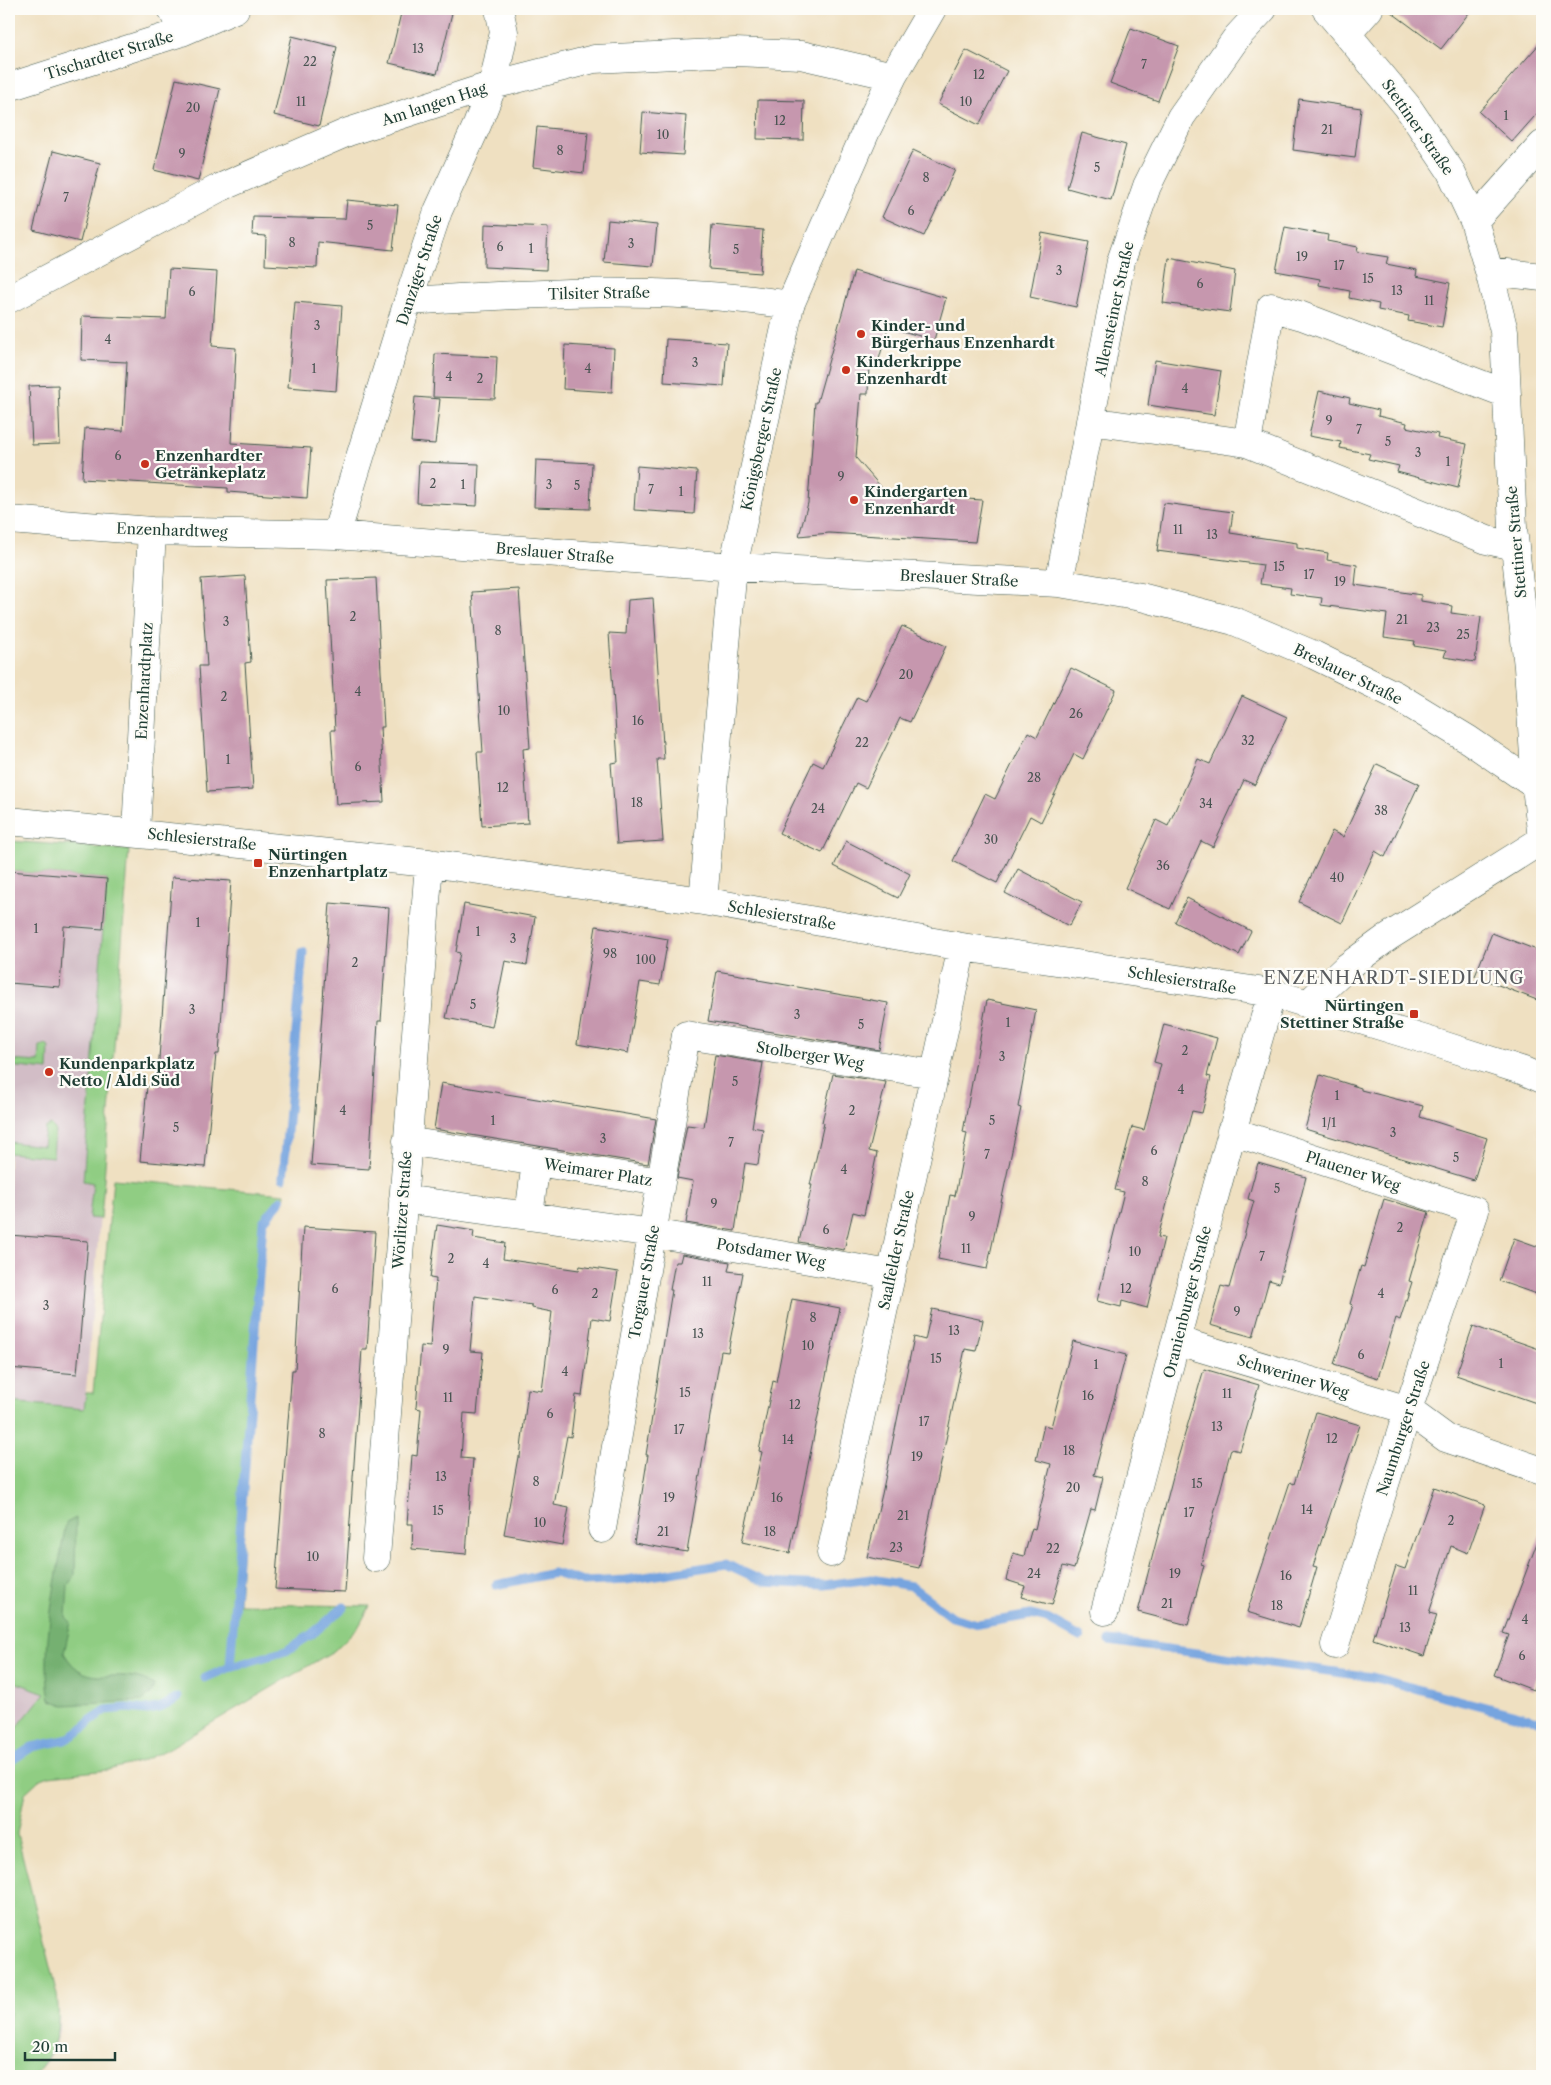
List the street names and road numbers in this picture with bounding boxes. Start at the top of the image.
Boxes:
street label: Tischardter Straße [42,26,176,84]
street label: Stettiner Straße [1378,75,1458,179]
street label: Am langen Hag [378,78,489,130]
street label: Danziger Straße [392,212,446,328]
street label: Allensteiner Straße [1090,240,1138,379]
street label: Tilsiter Straße [548,283,650,303]
street label: Königsberger Straße [737,366,785,512]
street label: Stettiner Straße [1502,485,1530,599]
street label: Enzenhardtweg [116,519,228,541]
street label: Breslauer Straße [495,538,615,568]
street label: Breslauer Straße [899,565,1019,591]
street label: Enzenhardtplatz [131,621,157,740]
street label: Breslauer Straße [1290,639,1406,709]
street label: Schlesierstraße [146,824,258,854]
street label: Schlesierstraße [726,896,838,934]
street label: Schlesierstraße [1126,962,1238,998]
street label: Stolberger Weg [755,1037,865,1073]
street label: Plauener Weg [1303,1147,1403,1195]
street label: Wörlitzer Straße [388,1150,416,1271]
street label: Weimarer Platz [541,1154,654,1190]
street label: Saalfelder Straße [874,1188,918,1312]
street label: Torgauer Straße [625,1223,663,1341]
street label: Oranienburger Straße [1159,1224,1215,1380]
street label: Potsdamer Weg [715,1234,827,1272]
street label: Schweriner Weg [1235,1350,1351,1402]
street label: Naumburger Straße [1372,1358,1434,1498]

